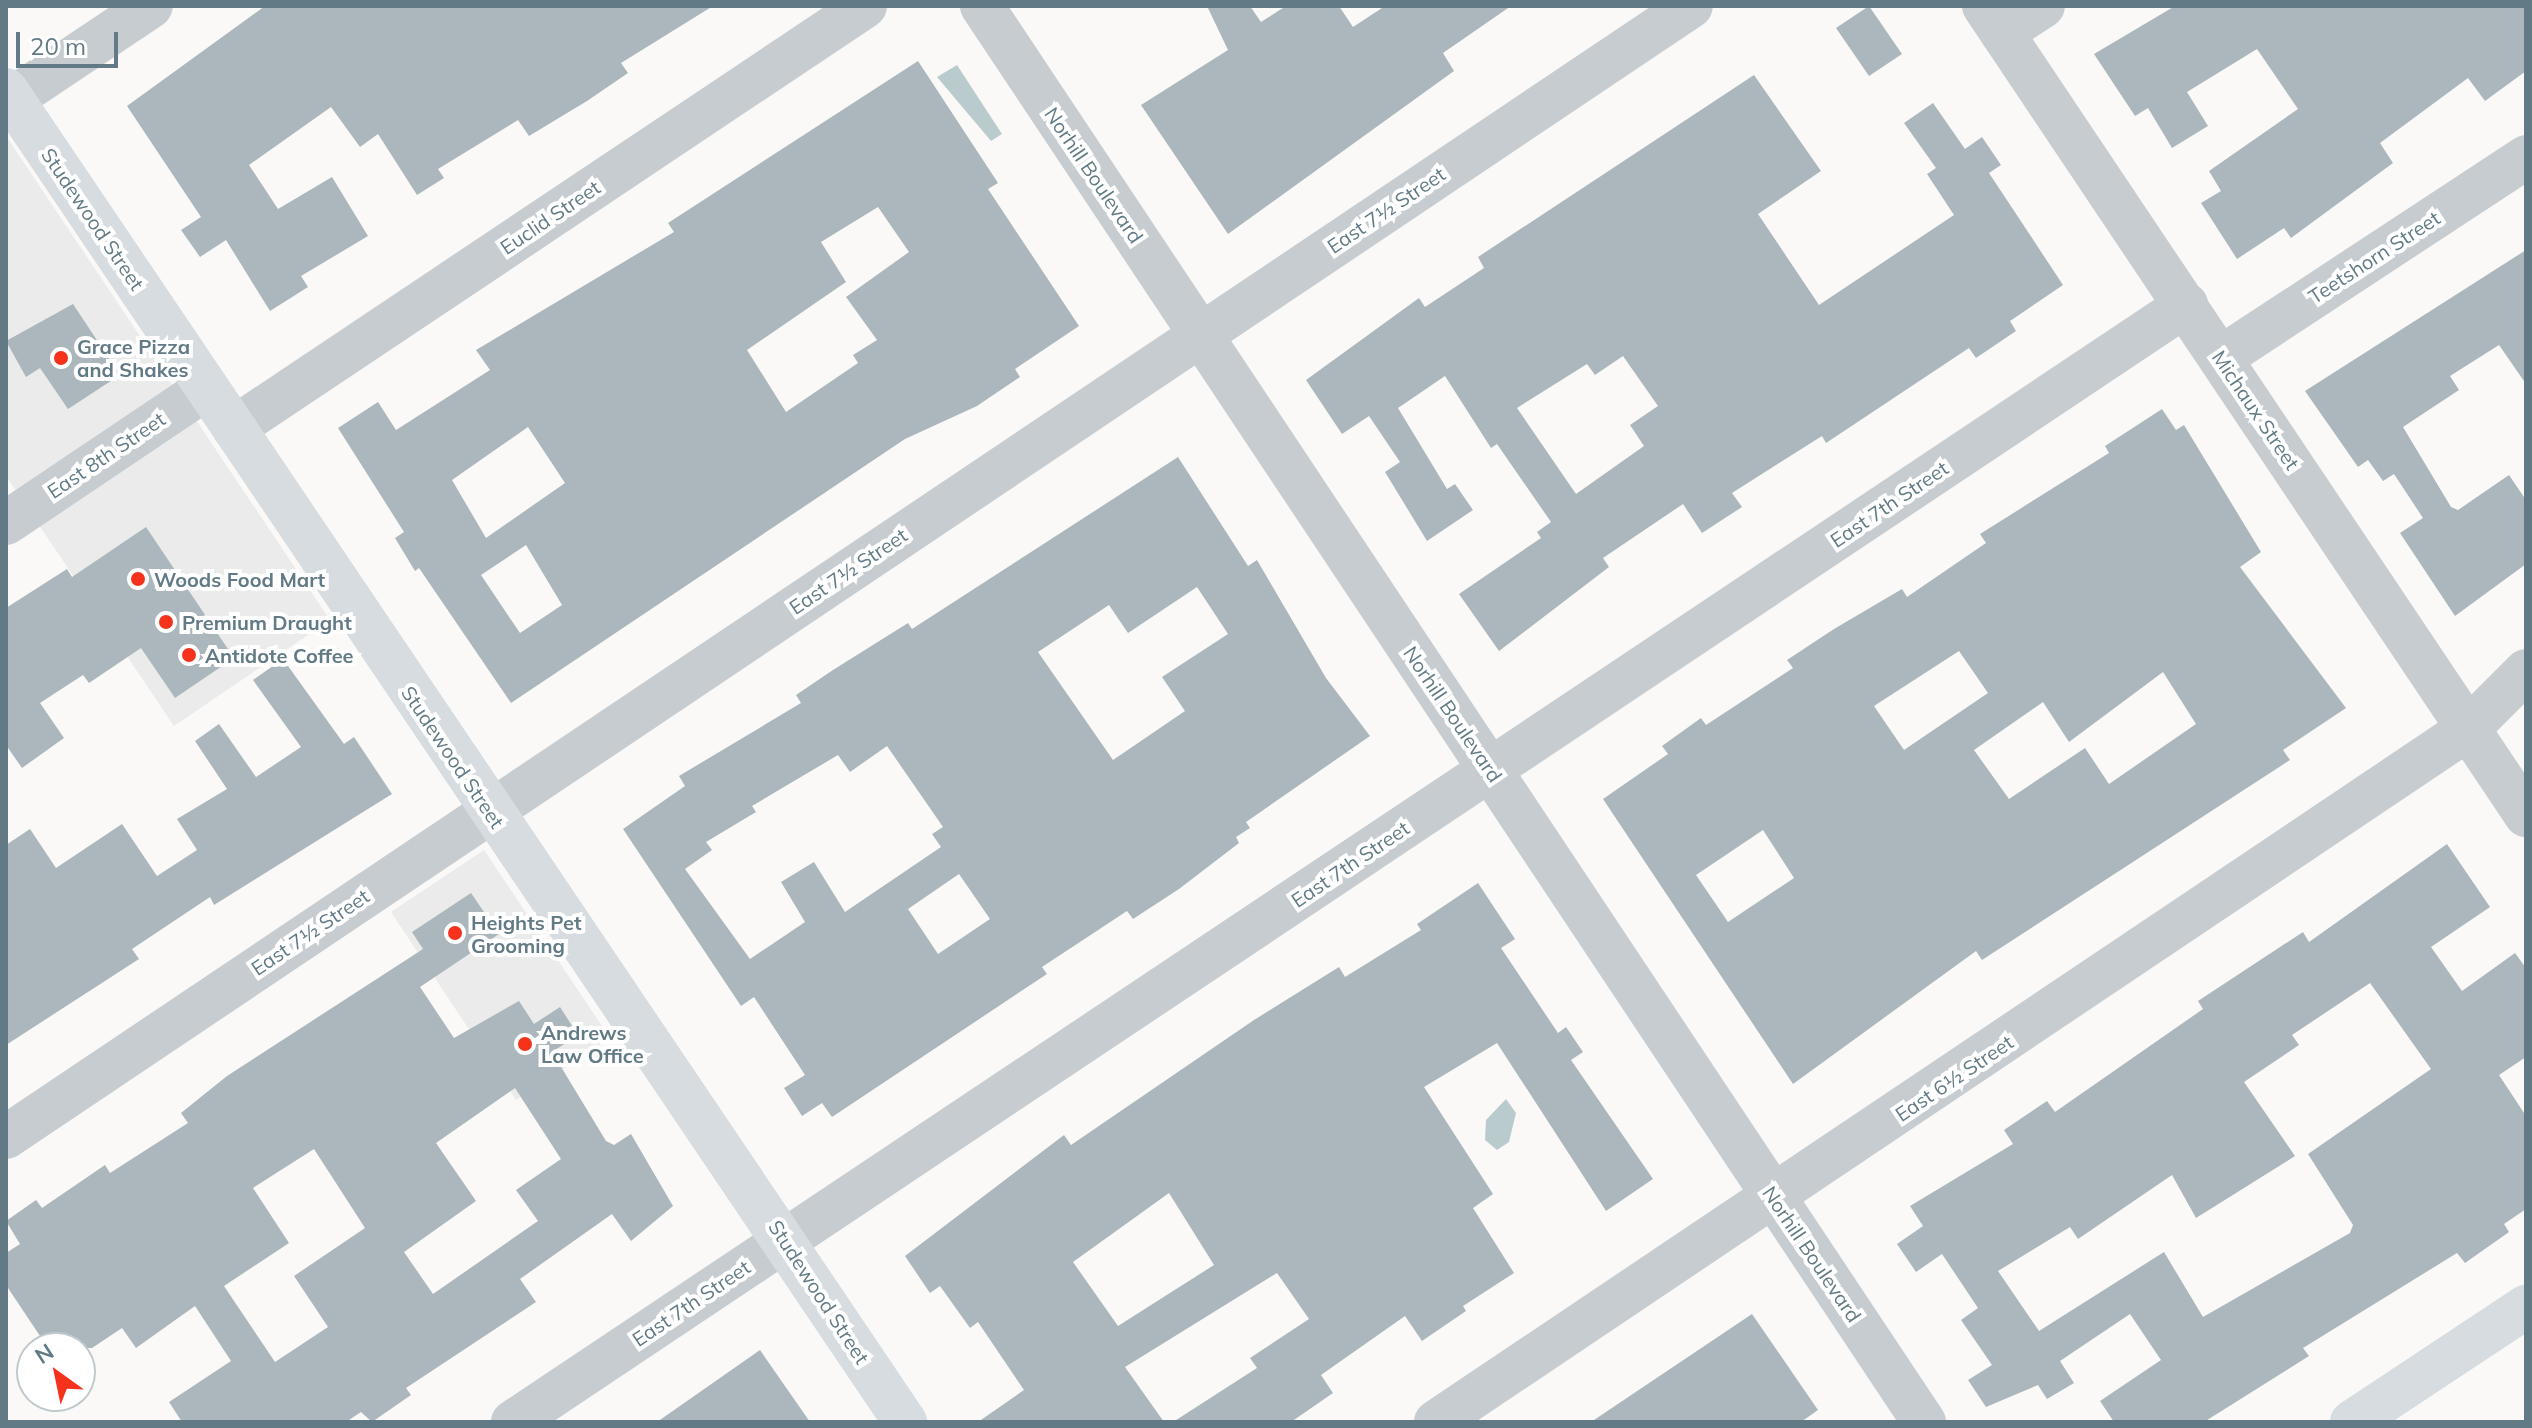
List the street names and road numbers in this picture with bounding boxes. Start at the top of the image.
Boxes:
street label: Norhill Boulevard [1040,103,1148,247]
street label: Studewood Street [37,143,149,295]
street label: East 7½ Street [1323,162,1449,258]
street label: Euclid Street [496,175,604,259]
street label: Teetshorn Street [2304,206,2444,308]
street label: Michaux Street [2207,346,2305,474]
street label: East 8th Street [43,407,169,503]
street label: East 7th Street [1826,456,1952,552]
street label: East 7½ Street [785,523,911,619]
street label: Norhill Boulevard [1399,642,1507,786]
street label: Studewood Street [397,681,509,833]
street label: East 7th Street [1287,816,1413,912]
street label: East 7½ Street [247,884,373,980]
street label: East 6½ Street [1891,1030,2017,1126]
street label: Norhill Boulevard [1758,1182,1866,1326]
street label: Studewood Street [764,1216,874,1368]
street label: East 7th Street [628,1255,754,1351]

